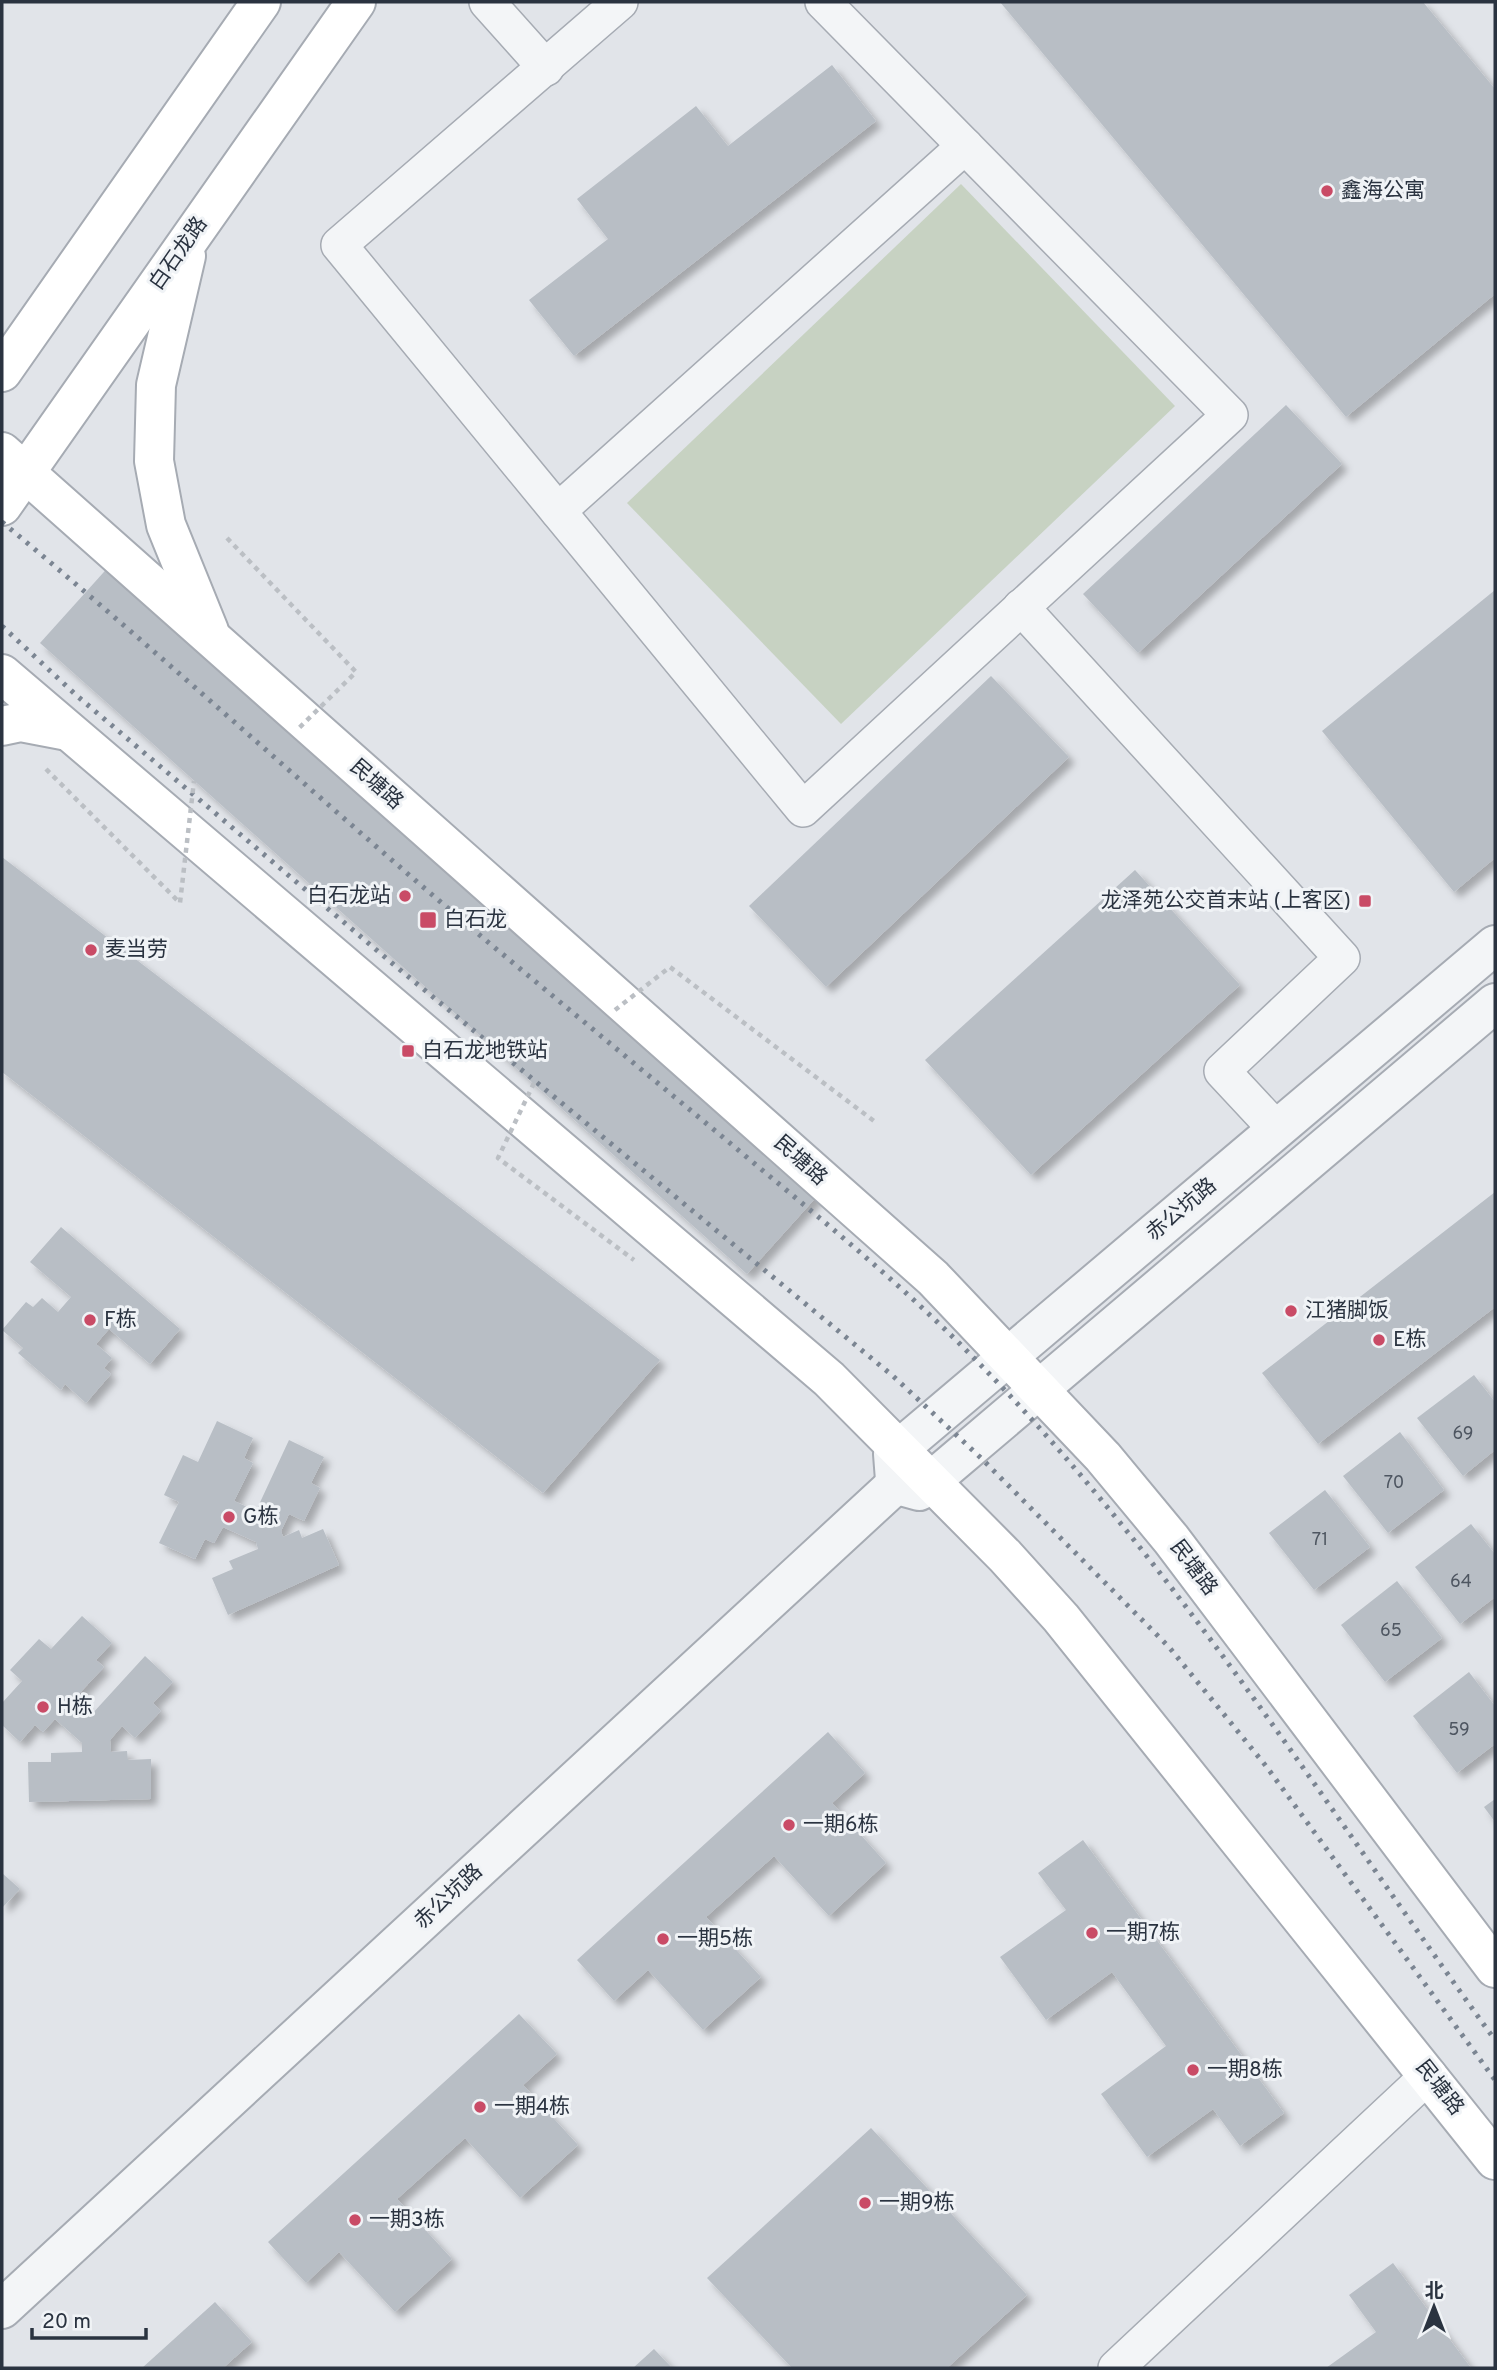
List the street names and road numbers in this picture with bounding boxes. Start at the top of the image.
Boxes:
street label: 白石龙路 [144,212,214,296]
street label: 民塘路 [344,754,408,816]
street label: 民塘路 [768,1130,832,1192]
street label: 赤公坑路 [1141,1173,1223,1247]
street label: 民塘路 [1163,1535,1223,1601]
street label: 赤公坑路 [409,1858,489,1936]
street label: 民塘路 [1409,2055,1469,2121]

